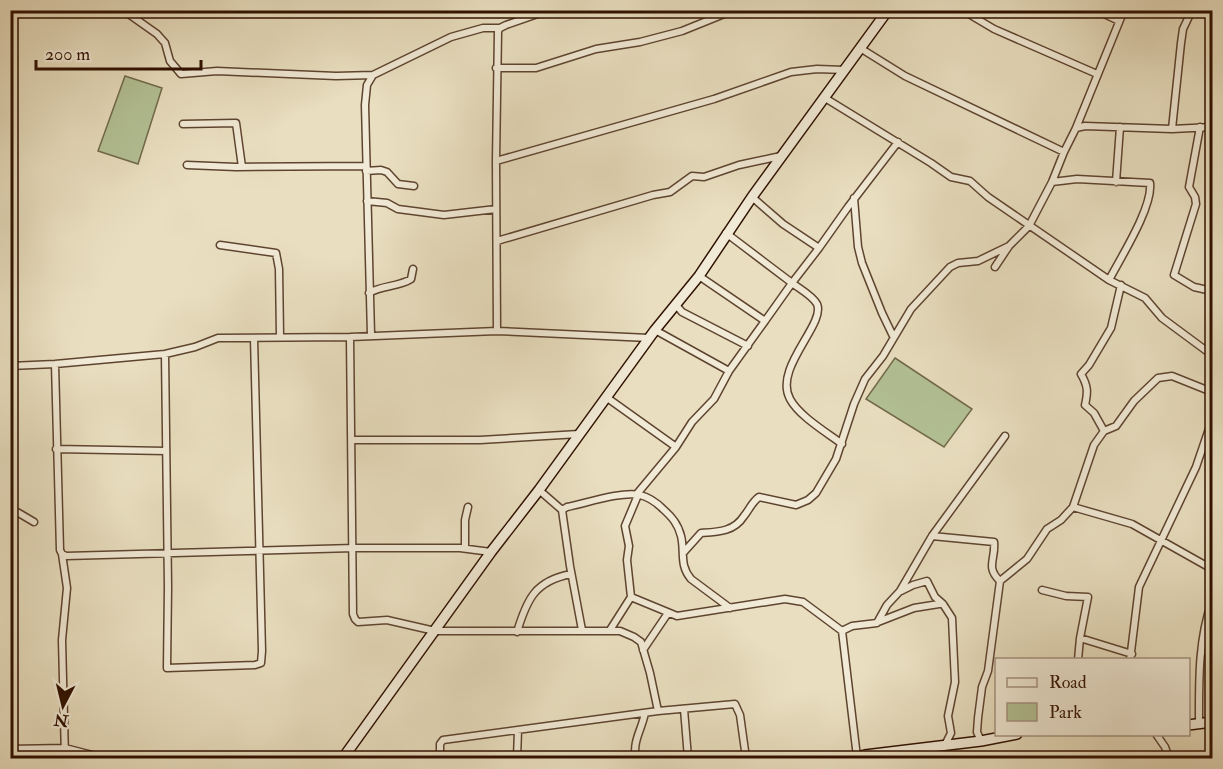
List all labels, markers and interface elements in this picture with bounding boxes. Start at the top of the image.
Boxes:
scale bar [36,33,201,71]
text: 200 m [45,43,90,66]
legend [995,658,1190,736]
text: Road [1049,671,1087,694]
north arrow [33,676,93,736]
text: Park [1049,701,1082,724]
text: N [52,709,71,731]

